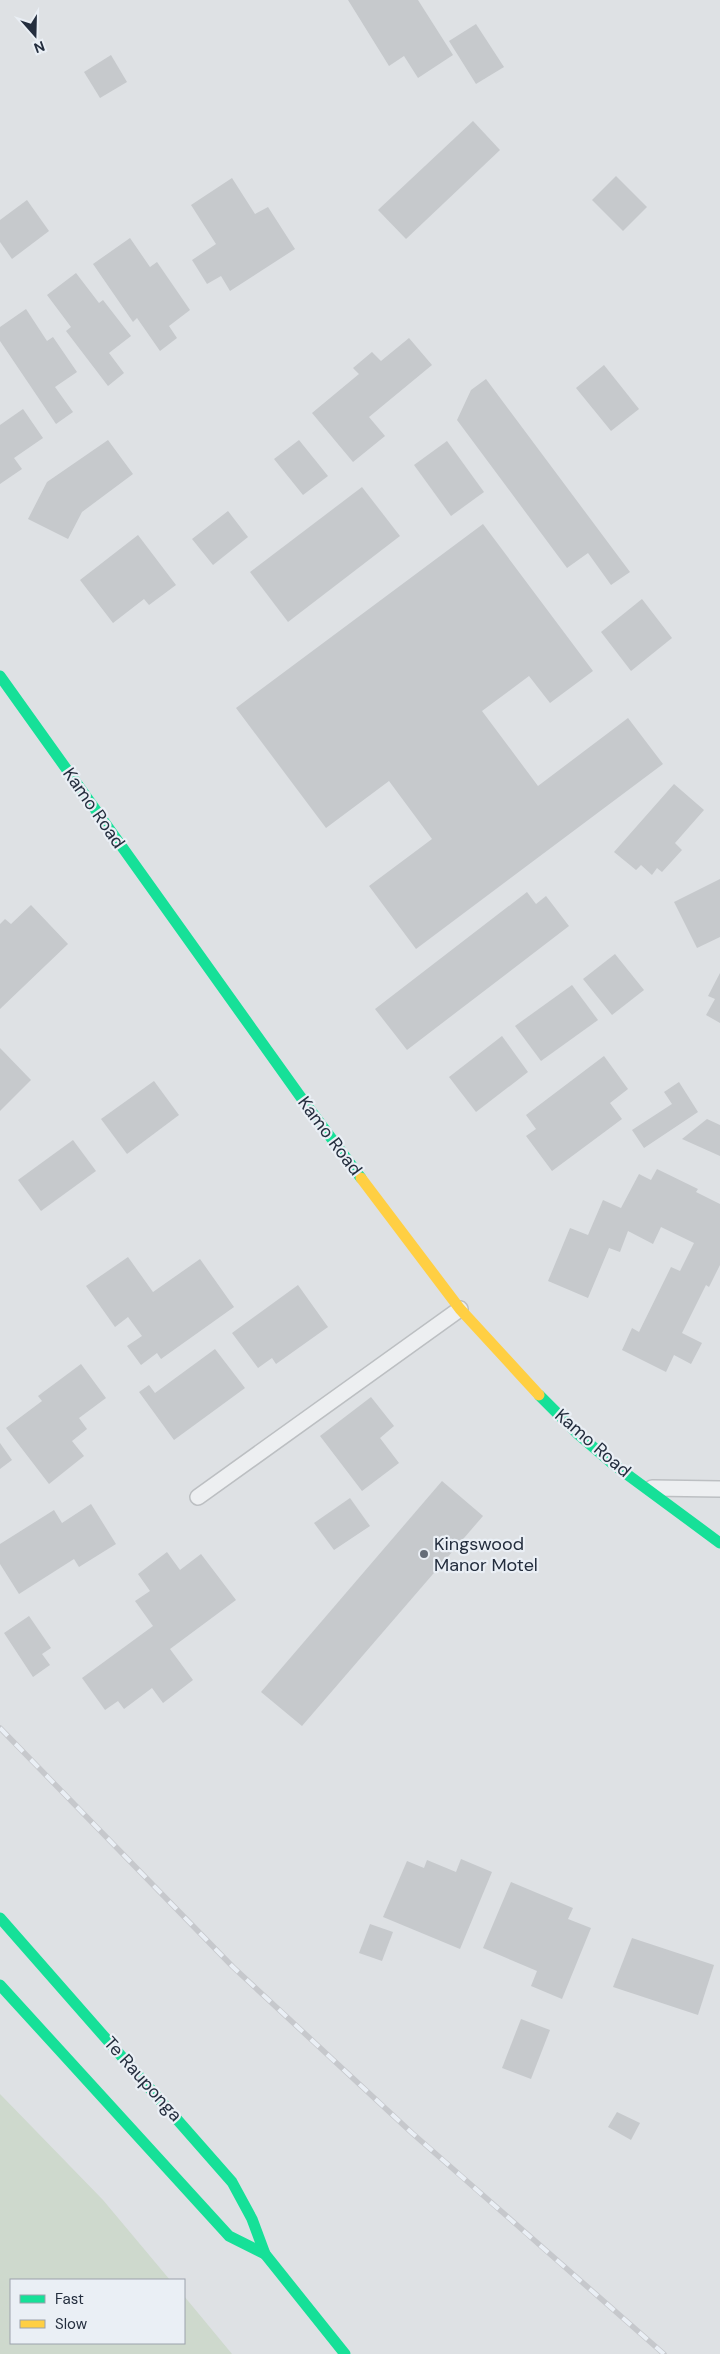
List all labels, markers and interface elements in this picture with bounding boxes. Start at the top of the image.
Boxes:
north arrow [10,10,60,60]
text: N [32,37,47,57]
street label: Kamo Road [57,763,131,853]
street label: Kamo Road [292,1092,368,1180]
street label: Kamo Road [550,1403,636,1483]
place label: Kingswood Manor Motel [434,1532,538,1577]
marker: Kingswood Manor Motel [418,1548,430,1560]
street label: Te Rauponga [99,2032,187,2126]
legend [10,2279,185,2344]
text: Fast [55,2289,84,2309]
text: Slow [55,2314,88,2334]

